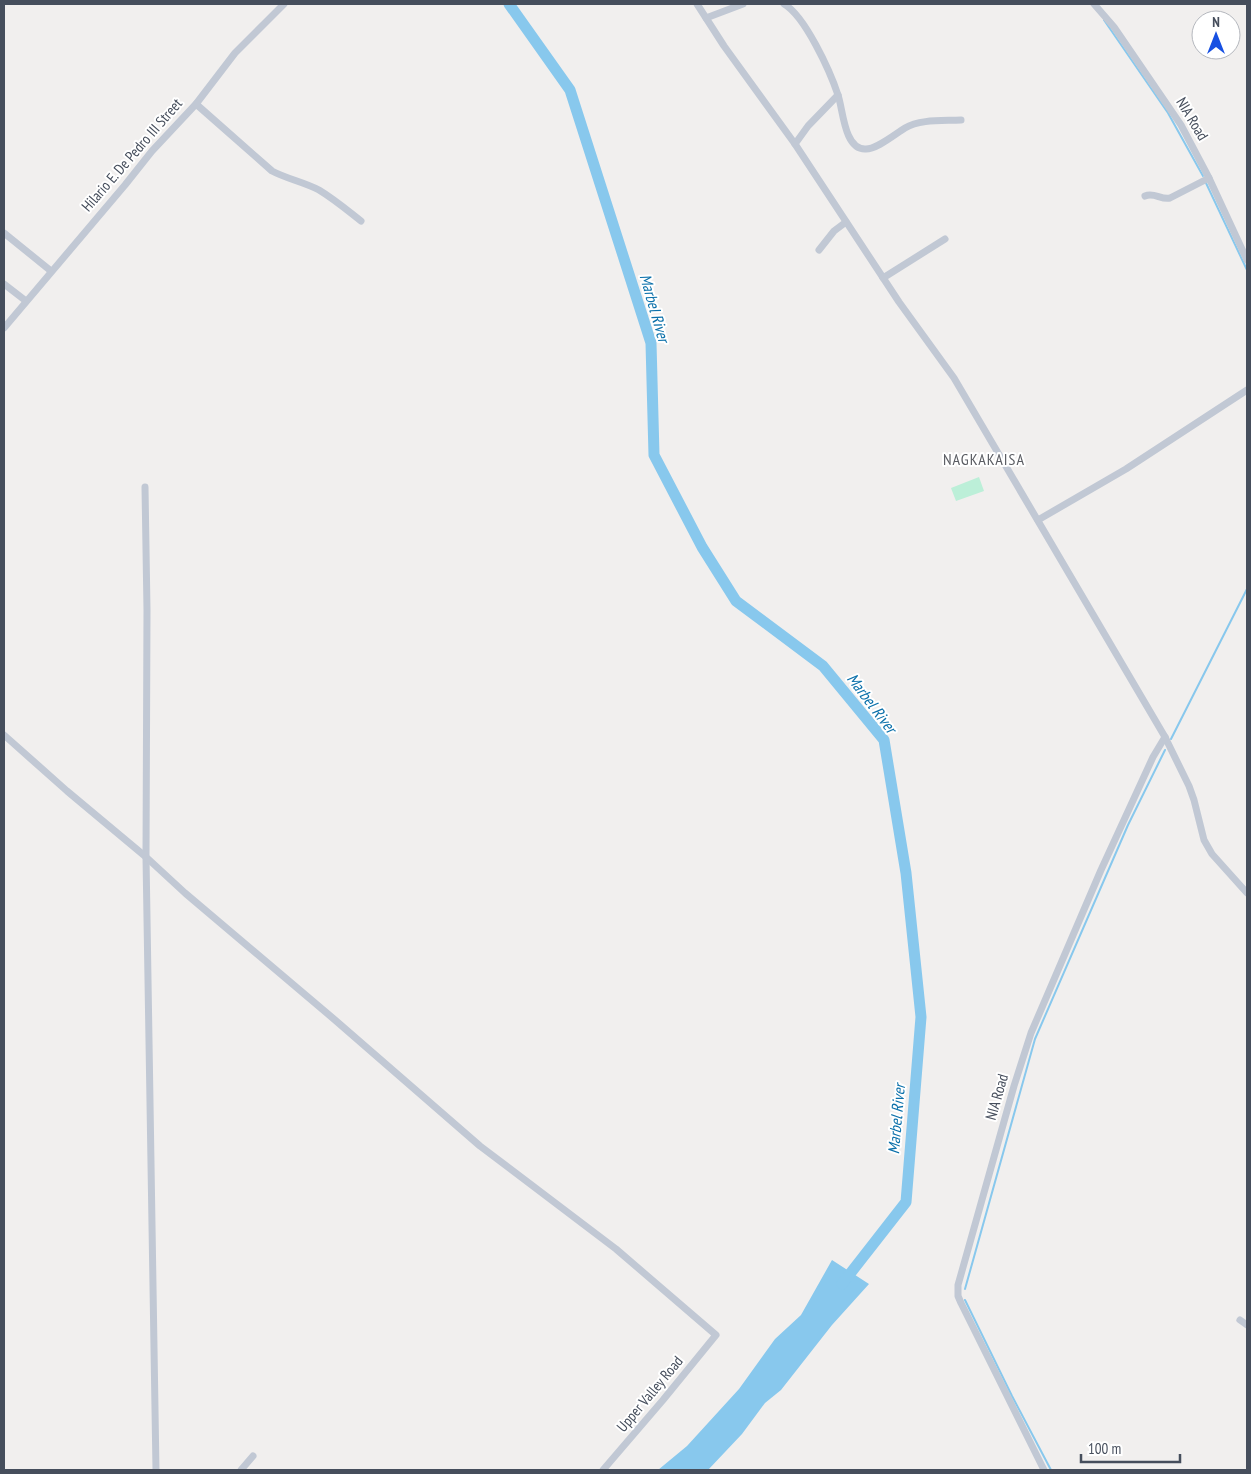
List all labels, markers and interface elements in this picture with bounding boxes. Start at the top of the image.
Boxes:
north arrow [1191,10,1241,60]
text: N [1212,13,1220,31]
street label: Hilario E. De Pedro III Street [77,94,186,215]
street label: NIA Road [1172,94,1213,144]
water label: Marbel River [636,272,675,347]
district label: NAGKAKAISA [943,449,1025,469]
water label: Marbel River [843,669,903,739]
street label: NIA Road [981,1072,1012,1122]
water label: Marbel River [883,1081,909,1155]
street label: Upper Valley Road [612,1352,687,1435]
scale bar [1081,1432,1180,1464]
text: 100 m [1088,1439,1121,1458]

